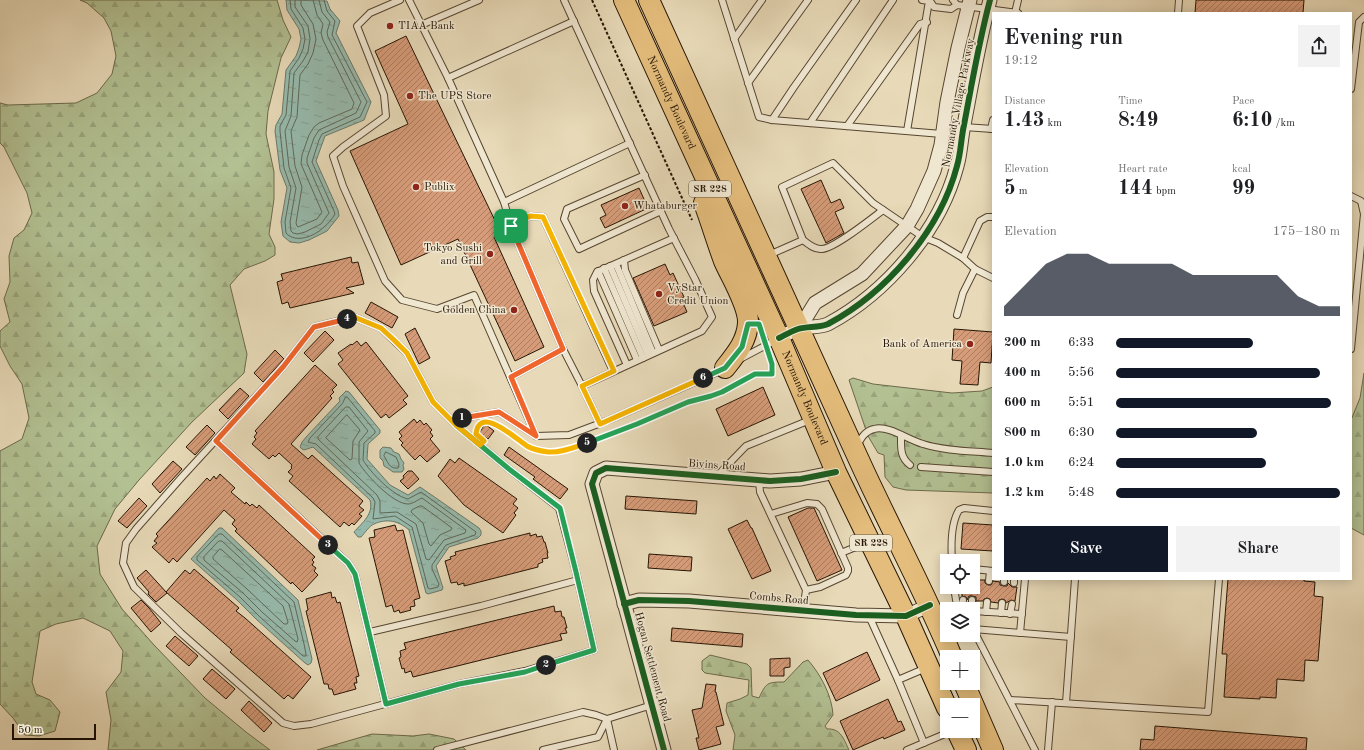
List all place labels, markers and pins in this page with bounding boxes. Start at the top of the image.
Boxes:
marker: TIAA Bank [385,21,395,31]
place label: TIAA Bank [398,21,455,32]
marker: The UPS Store [405,91,415,101]
place label: The UPS Store [418,91,492,102]
marker: Publix [411,182,421,192]
place label: Publix [424,182,455,193]
marker: Whataburger [620,201,630,211]
place label: Whataburger [633,201,697,212]
pin [494,209,528,243]
place label: Tokyo Sushi and Grill [423,243,482,267]
marker: Tokyo Sushi and Grill [485,249,495,259]
place label: VyStar Credit Union [667,283,729,307]
marker: VyStar Credit Union [654,289,664,299]
place label: Golden China [442,305,507,316]
marker: Golden China [509,305,519,315]
pin: 4 [337,309,357,329]
place label: Bank of America [882,339,963,350]
marker: Bank of America [965,339,975,349]
pin: 6 [693,368,713,388]
pin: 1 [452,408,472,428]
pin: 5 [577,433,597,453]
pin: 3 [318,535,338,555]
pin: 2 [536,655,556,675]

